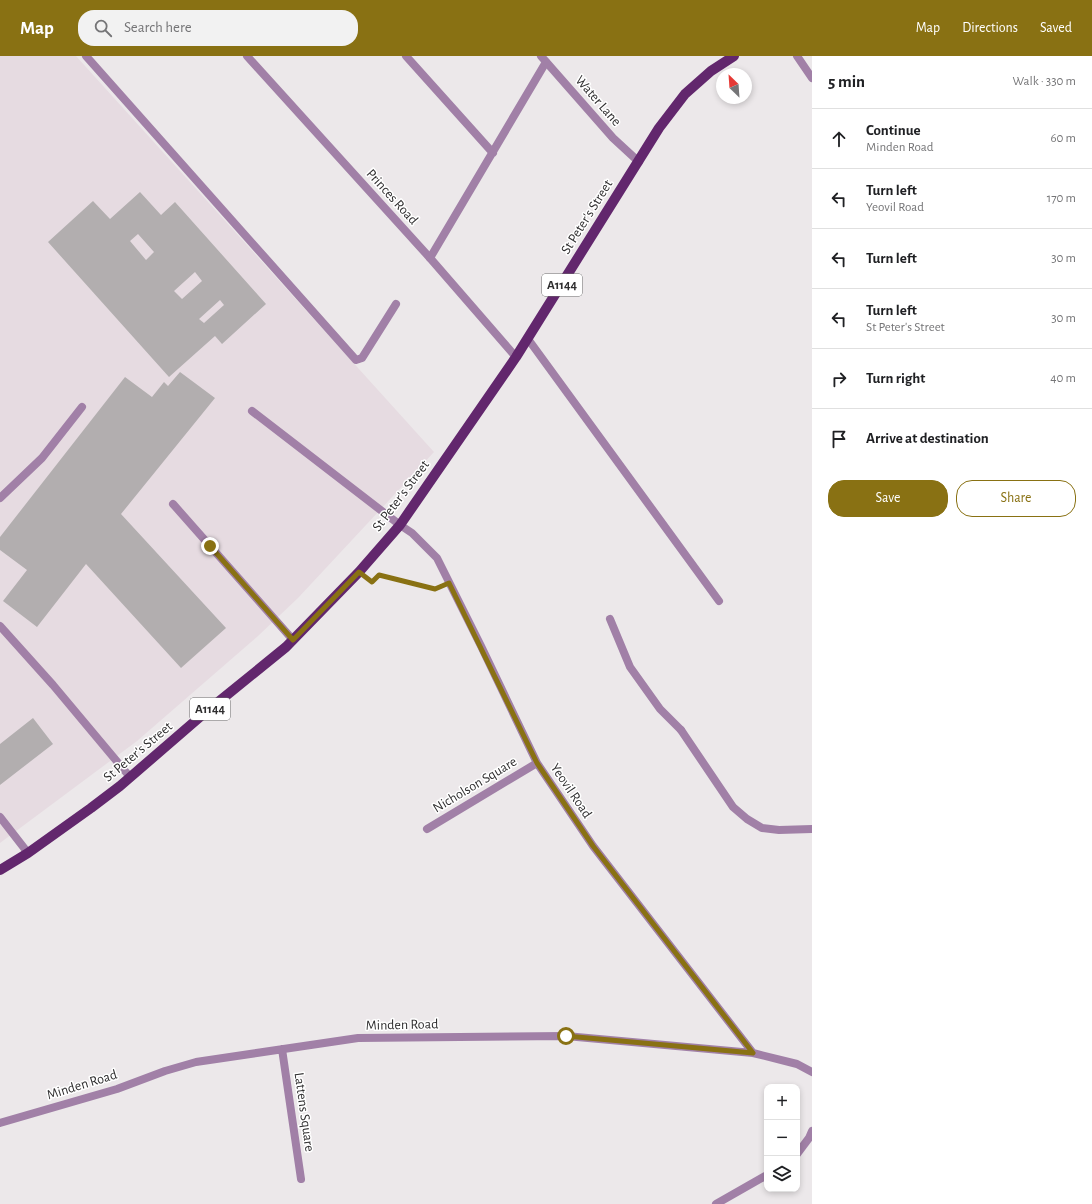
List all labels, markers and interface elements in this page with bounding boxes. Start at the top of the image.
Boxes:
search box [78,10,358,46]
icon: search [92,17,114,39]
text: Map [20,19,54,38]
text: Search here [124,20,192,35]
text: Map [916,21,940,35]
text: Directions [962,21,1018,35]
text: Saved [1040,21,1072,35]
north arrow [716,68,752,104]
street label: Water Lane [573,73,623,129]
text: 5 min [828,73,865,90]
text: Walk · 330 m [1013,75,1076,88]
text: Continue [866,123,921,138]
icon: ahead [828,128,850,150]
text: 60 m [1050,132,1076,145]
text: Minden Road [866,141,934,154]
street label: Princes Road [364,167,420,227]
street label: St Peter's Street [559,177,616,257]
text: Turn left [866,183,917,198]
icon: left [828,188,850,210]
text: 170 m [1047,192,1076,205]
text: Yeovil Road [866,201,924,214]
icon: left [828,248,850,270]
text: Turn left [866,251,917,266]
text: 30 m [1051,252,1076,265]
road number: A1144 [542,274,582,296]
text: Turn left [866,303,917,318]
icon: left [828,308,850,330]
text: 30 m [1051,312,1076,325]
text: St Peter's Street [866,321,945,334]
icon: right [828,368,850,390]
text: Turn right [866,371,925,386]
text: 40 m [1050,372,1076,385]
icon: arrive [828,428,850,450]
text: Arrive at destination [866,431,989,446]
street label: St Peter's Street [370,457,432,534]
button: Save [828,480,948,517]
button: Share [956,480,1076,517]
route end [201,537,219,555]
road number: A1144 [190,698,230,720]
street label: St Peter's Street [101,719,175,785]
street label: Nicholson Square [431,754,519,816]
street label: Yeovil Road [548,761,594,821]
street label: Minden Road [366,1017,438,1033]
route start [557,1027,575,1045]
street label: Minden Road [45,1068,119,1102]
street label: Lattens Square [291,1071,317,1153]
map controls [764,1084,800,1192]
button: + [764,1084,800,1120]
button: − [764,1120,800,1156]
button: layers [764,1156,800,1192]

